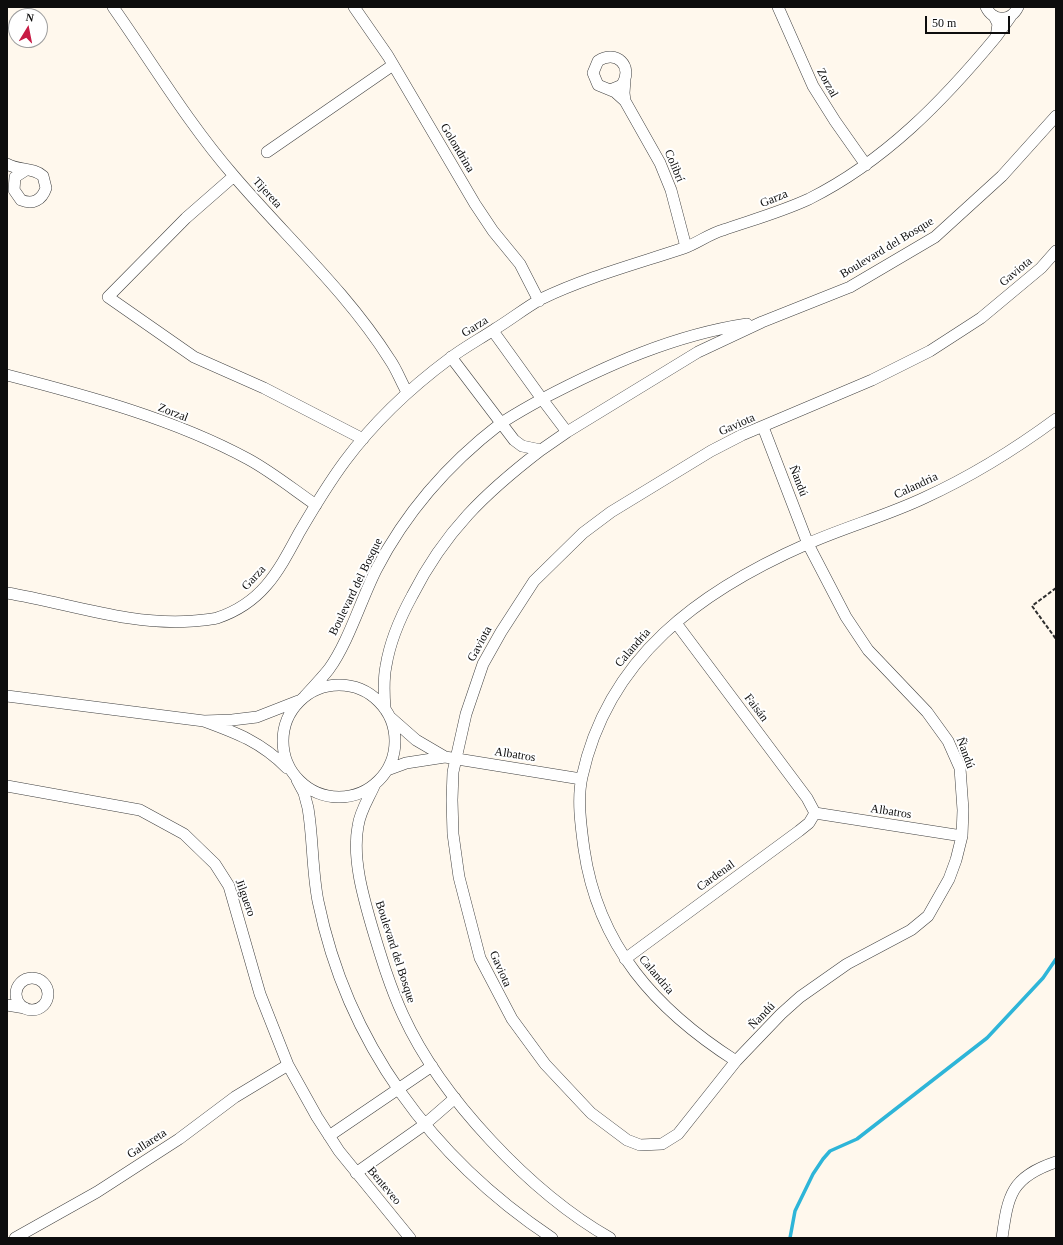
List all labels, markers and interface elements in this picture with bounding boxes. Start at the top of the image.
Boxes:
north arrow [8,8,48,48]
scale bar [927,8,1012,34]
text: N [25,11,35,24]
text: 50 m [932,16,956,30]
street label: Zorzal [813,66,841,100]
street label: Golondrina [437,121,477,175]
street label: Colibrí [661,148,687,184]
street label: Tijereta [249,174,285,212]
street label: Garza [758,187,790,211]
street label: Boulevard del Bosque [838,214,936,282]
street label: Gaviota [997,254,1035,290]
street label: Garza [459,313,491,341]
street label: Zorzal [156,401,190,425]
street label: Gaviota [717,411,757,439]
street label: Ñandú [786,463,810,499]
street label: Calandria [892,470,940,502]
street label: Boulevard del Bosque [326,536,386,638]
street label: Garza [239,563,269,593]
street label: Gaviota [465,624,495,664]
street label: Calandria [612,626,654,670]
street label: Faisán [741,691,771,725]
street label: Ñandú [953,736,977,770]
street label: Albatros [493,745,537,765]
street label: Albatros [869,802,913,822]
street label: Cardenal [694,857,738,895]
street label: Jilguero [232,877,258,919]
street label: Boulevard del Bosque [372,899,418,1005]
street label: Gaviota [486,949,514,989]
street label: Calandria [635,953,677,997]
street label: Ñandú [746,999,778,1033]
street label: Gallareta [125,1126,169,1162]
street label: Benteveo [364,1164,404,1208]

